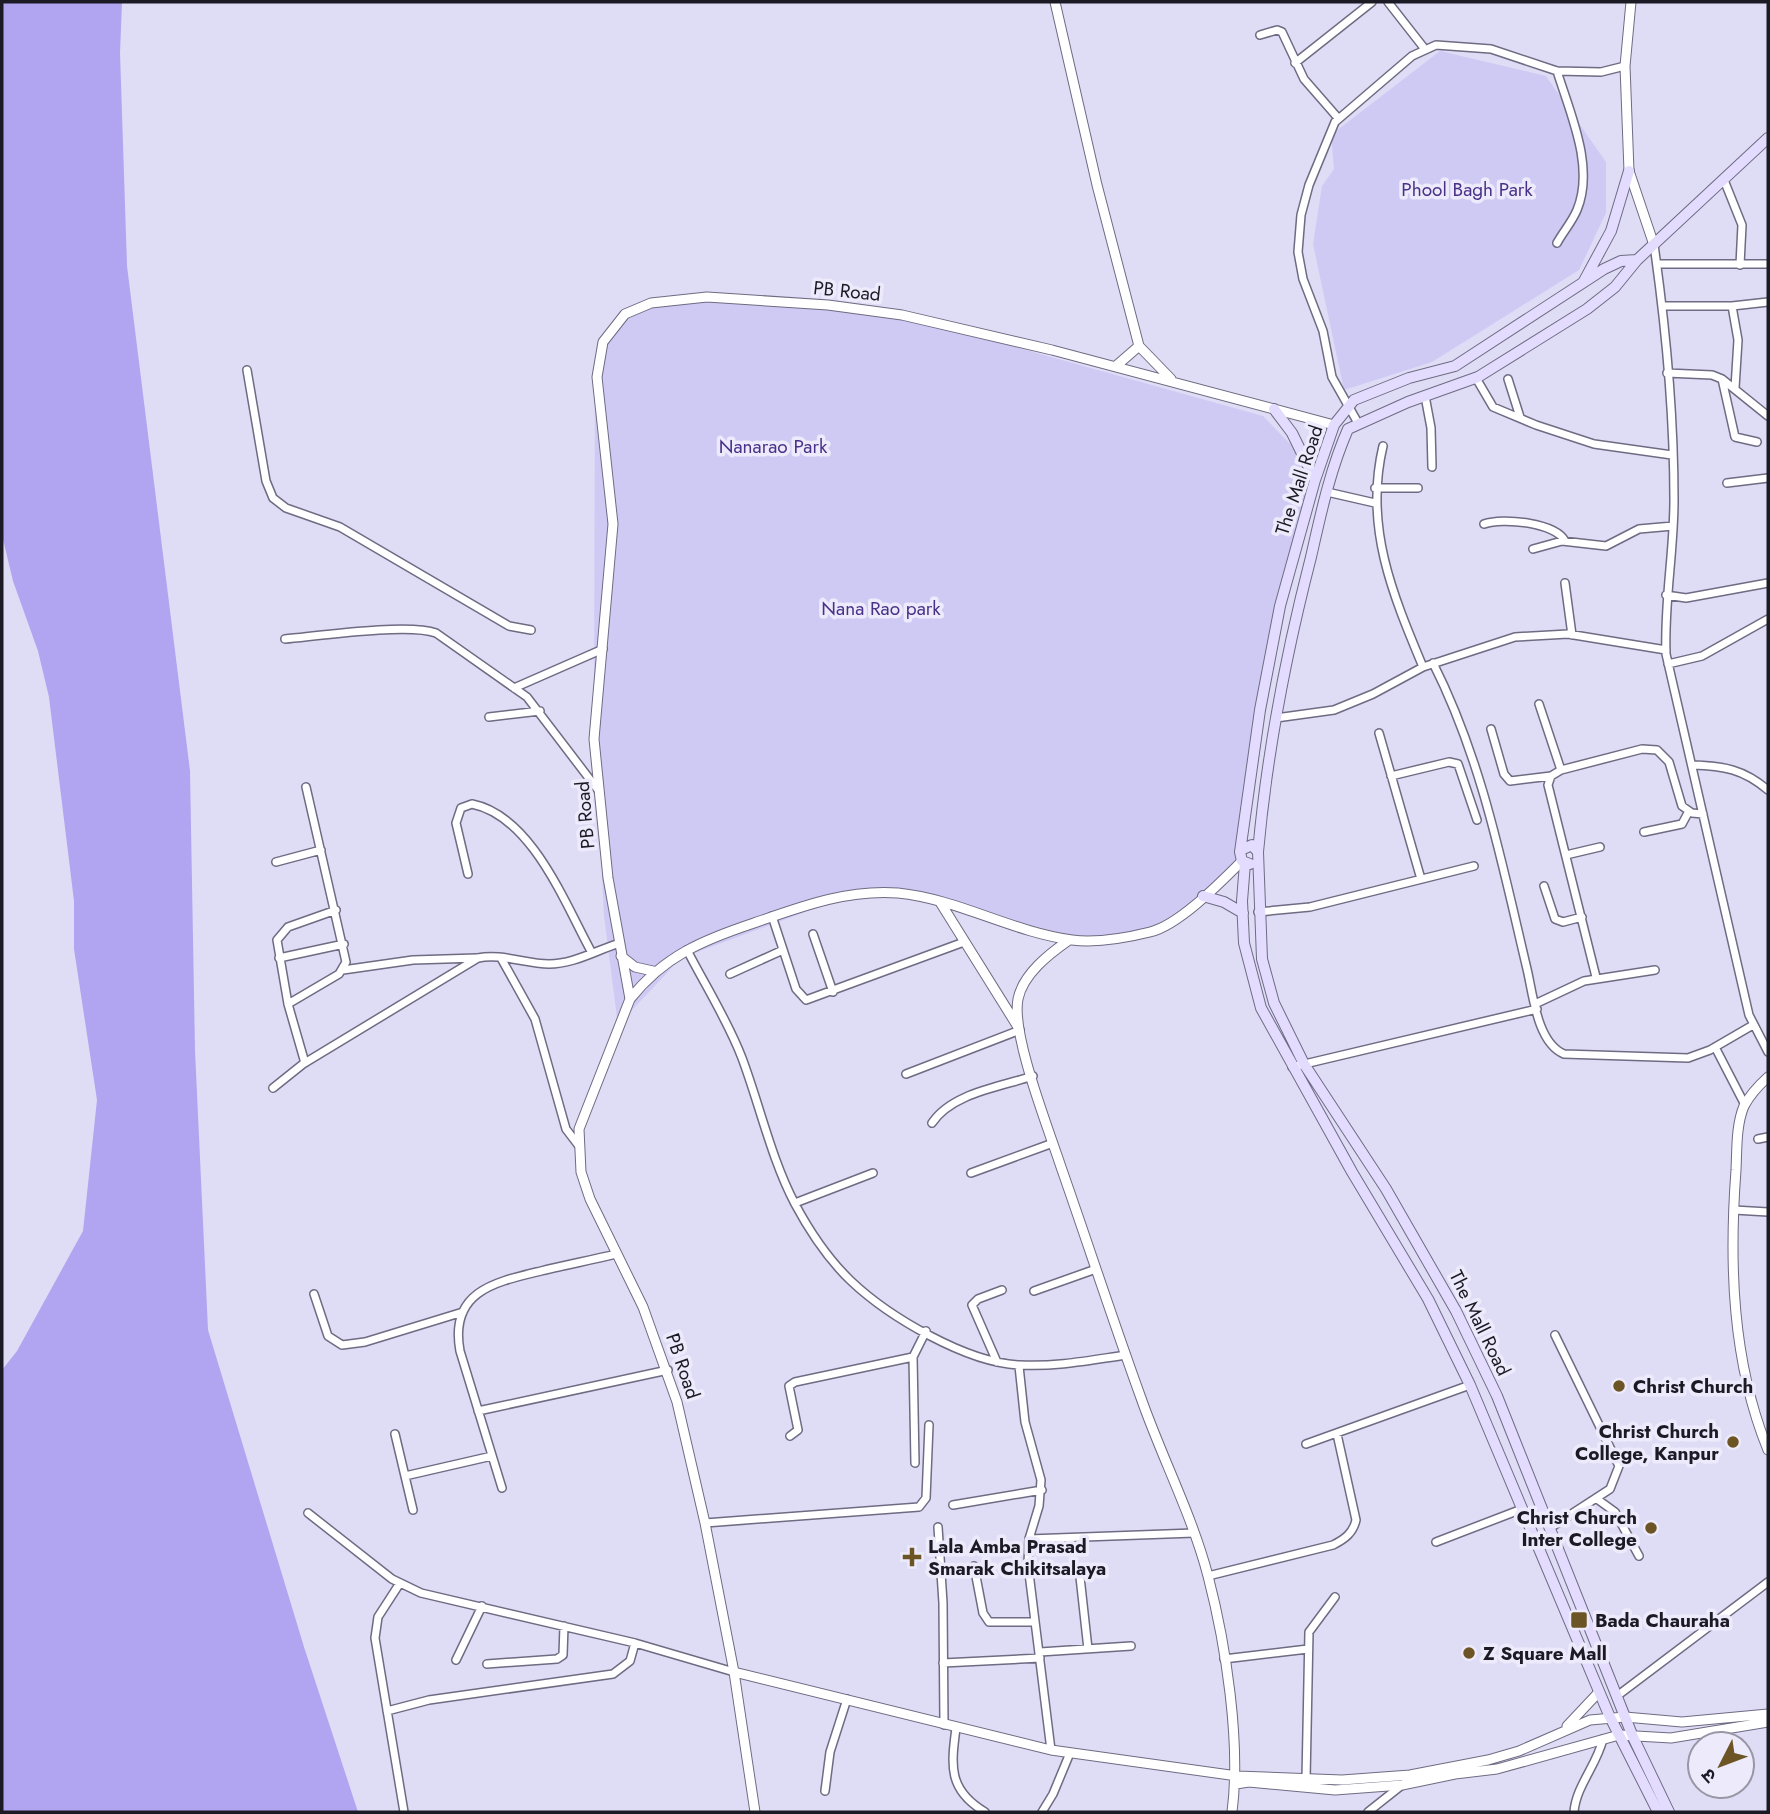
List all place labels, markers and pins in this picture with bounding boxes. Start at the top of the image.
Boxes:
place label: Christ Church [1633,1373,1753,1400]
marker: Christ Church [1611,1378,1627,1394]
place label: Christ Church College, Kanpur [1575,1418,1719,1467]
marker: Christ Church College, Kanpur [1725,1434,1741,1450]
place label: Christ Church Inter College [1517,1504,1637,1553]
marker: Christ Church Inter College [1643,1520,1659,1536]
place label: Lala Amba Prasad Smarak Chikitsalaya [928,1533,1106,1582]
marker: Lala Amba Prasad Smarak Chikitsalaya [902,1547,922,1567]
place label: Bada Chauraha [1595,1607,1730,1634]
marker: Bada Chauraha [1569,1610,1589,1630]
place label: Z Square Mall [1483,1640,1607,1667]
marker: Z Square Mall [1461,1645,1477,1661]

